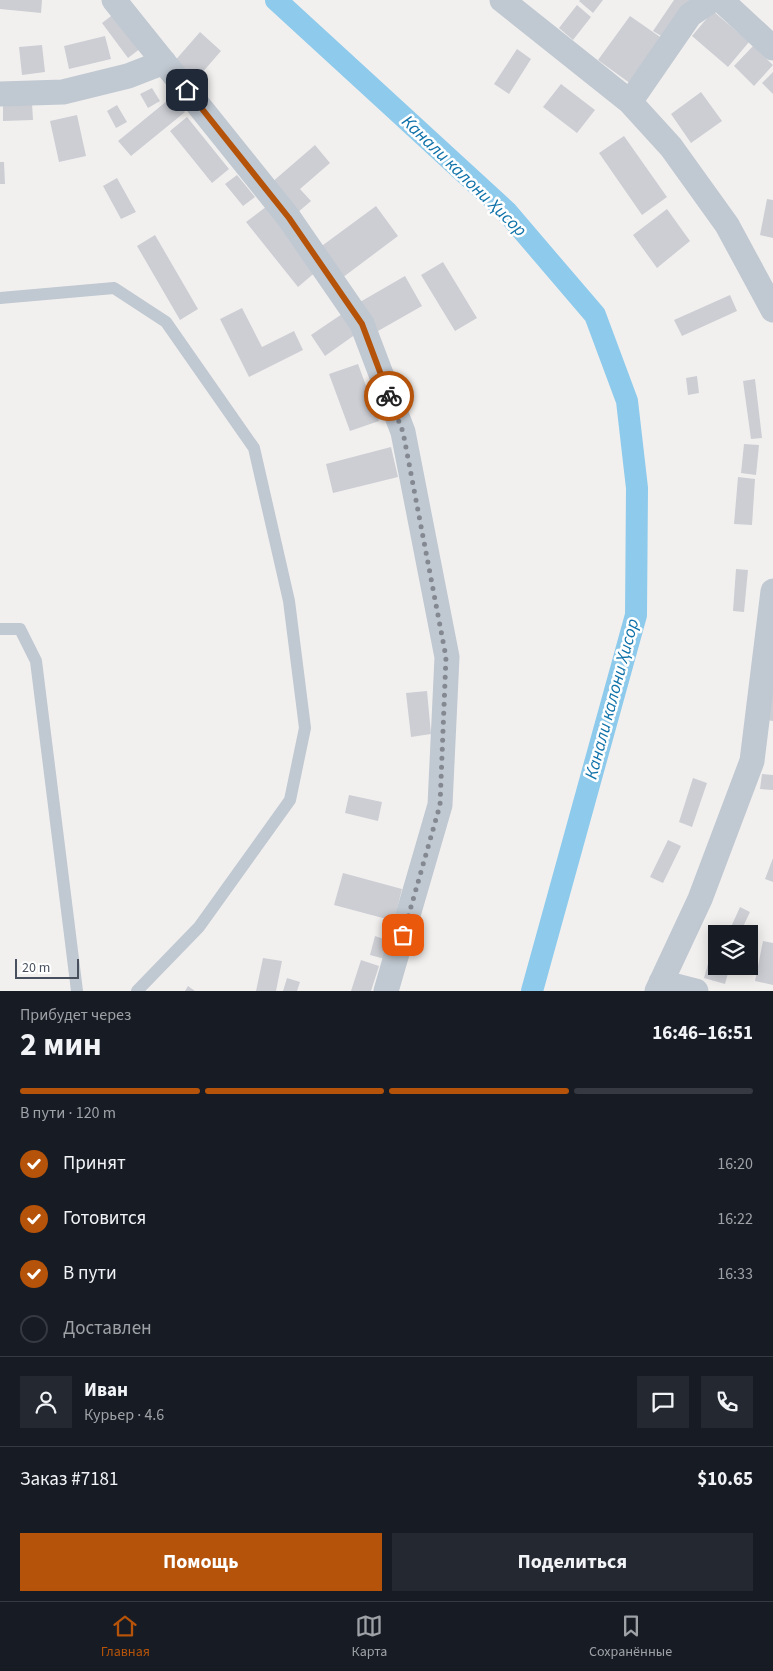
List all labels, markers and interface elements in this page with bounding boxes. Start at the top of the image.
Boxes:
pin [166,69,208,111]
icon: home [173,76,201,104]
water label: Канали калони Ҳисор [396,110,532,242]
courier [364,371,414,421]
icon: bike [375,382,403,410]
water label: Канали калони Ҳисор [579,616,645,782]
pin [382,914,424,956]
icon: bag [389,921,417,949]
map controls [708,925,758,975]
button: layers [708,925,758,975]
scale bar [15,956,79,979]
text: 20 m [22,958,50,978]
text: Прибудет через [20,1004,131,1026]
text: 16:46–16:51 [652,1020,753,1047]
text: 2 мин [20,1022,102,1068]
text: В пути · 120 m [20,1102,116,1124]
icon: check [20,1150,48,1178]
text: Принят [63,1150,126,1177]
text: 16:20 [717,1153,753,1175]
icon: check [20,1205,48,1233]
text: Готовится [63,1205,146,1232]
text: 16:22 [717,1208,753,1230]
icon: check [20,1260,48,1288]
text: В пути [63,1260,117,1287]
text: 16:33 [717,1263,753,1285]
text: Доставлен [63,1315,152,1342]
button: person [20,1376,72,1428]
button: chat [637,1376,689,1428]
button: phone [701,1376,753,1428]
text: Иван [84,1377,128,1404]
text: Курьер · 4.6 [84,1404,164,1426]
text: Заказ #7181 [20,1466,119,1493]
text: $10.65 [697,1466,753,1493]
button: Помощь [20,1533,382,1591]
button: Поделиться [392,1533,753,1591]
tab: Главная [101,1612,150,1662]
tab: Карта [352,1612,387,1662]
tab: Сохранённые [589,1612,672,1662]

